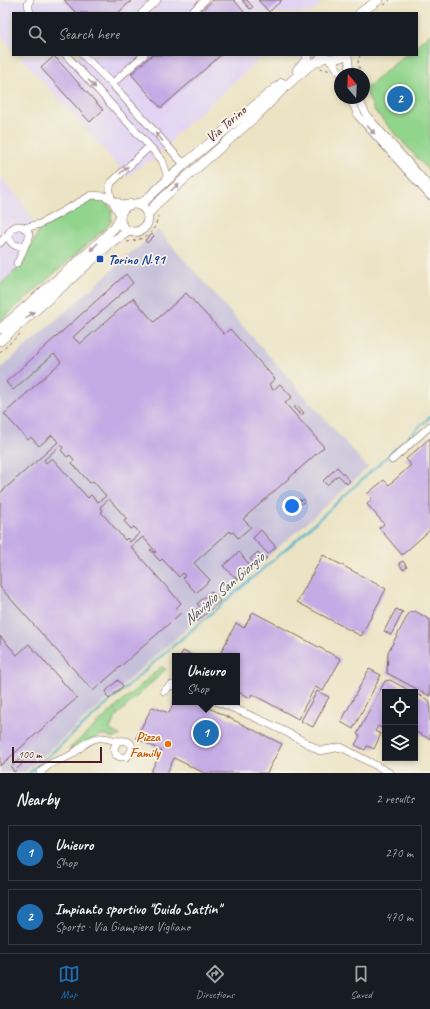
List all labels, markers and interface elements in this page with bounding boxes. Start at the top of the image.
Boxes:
search box [12,12,418,56]
icon: search [26,23,48,45]
text: Search here [58,25,119,44]
north arrow [334,68,370,104]
one-way arrow [88,79,97,89]
pin: 2 [387,84,413,114]
street label: Via Torino [202,101,251,146]
one-way arrow [366,126,375,135]
one-way arrow [154,132,164,142]
one-way arrow [119,165,129,175]
one-way arrow [170,183,179,192]
one-way arrow [89,242,99,252]
place label: Torino N.91 [108,251,166,268]
marker: Torino N.91 [95,254,105,264]
one-way arrow [24,311,35,320]
your location [282,496,302,516]
water label: Naviglio San Giorgio [180,548,270,629]
popup [172,653,240,705]
text: Unieuro [187,662,225,681]
text: Shop [187,681,209,697]
map controls [382,689,418,761]
button: locate [382,689,418,725]
pin: 1 [193,718,219,748]
button: layers [382,725,418,761]
place label: Pizza Family [130,728,162,761]
marker: Pizza Family [163,739,173,749]
scale bar [12,745,102,764]
text: 100 m [18,747,42,761]
text: Nearby [16,789,59,810]
text: 2 results [376,791,414,807]
text: Unieuro [55,836,93,855]
text: 1 [27,845,33,861]
text: 270 m [385,845,413,861]
text: Shop [55,855,77,871]
text: Impianto sportivo "Guido Sattin" [55,900,221,919]
text: 2 [27,909,33,925]
text: 470 m [385,909,413,925]
text: Sports · Via Giampiero Vigliano [55,919,190,935]
tab: Map [58,963,80,1001]
tab: Directions [196,963,234,1001]
tab: Saved [350,963,372,1001]

